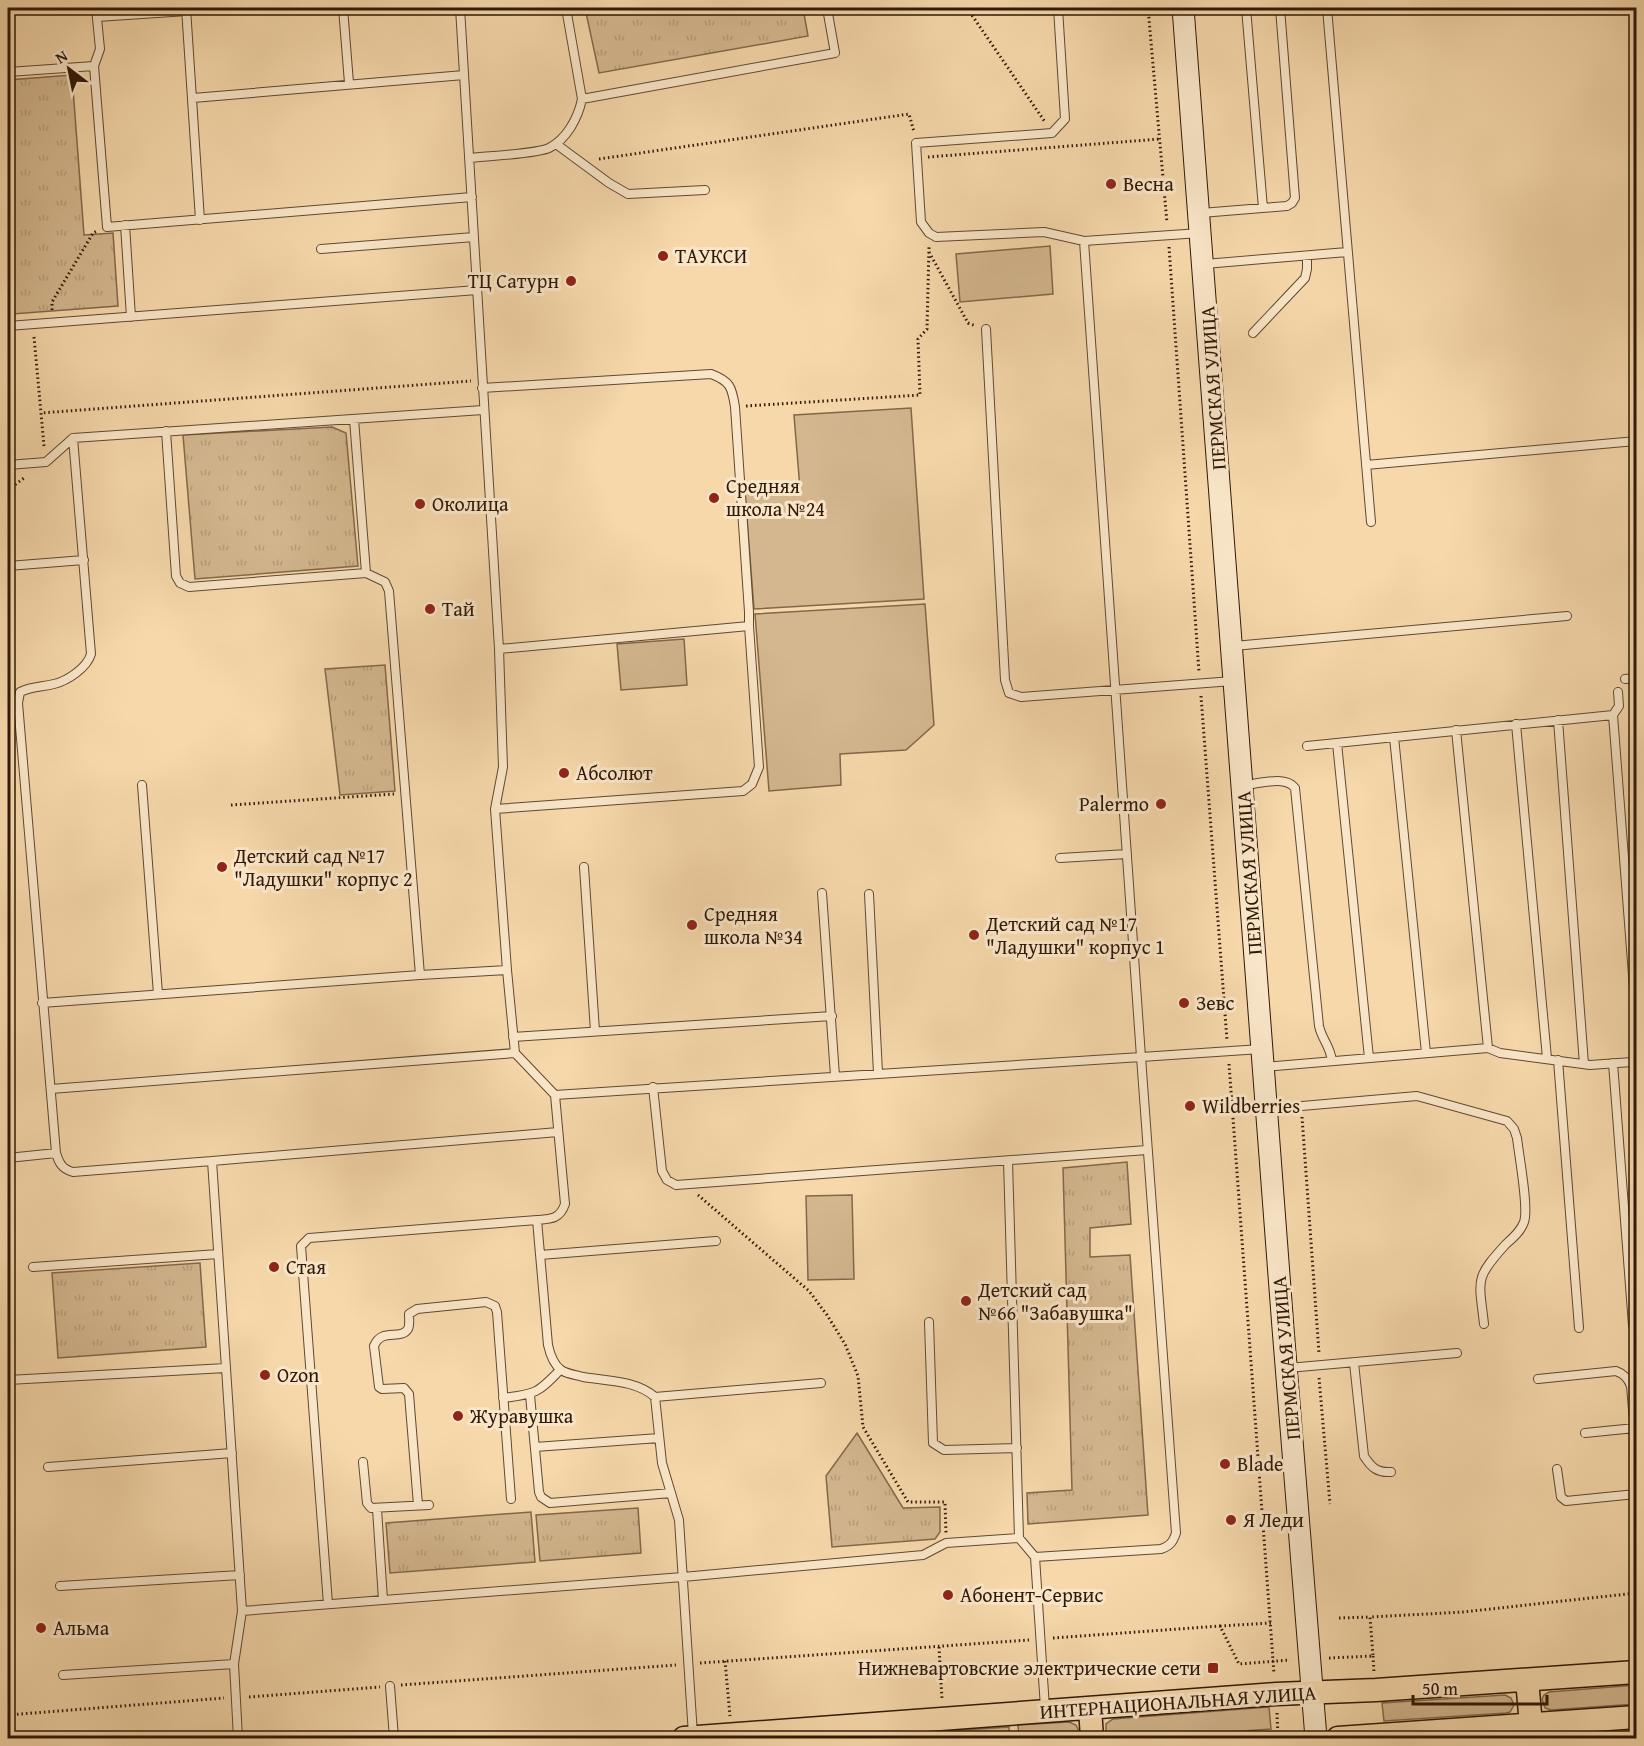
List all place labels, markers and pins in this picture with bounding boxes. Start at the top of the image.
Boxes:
place label: Весна [1123,169,1174,198]
marker: Весна [1104,177,1118,191]
place label: ТАУКСИ [675,241,747,270]
marker: ТАУКСИ [656,249,670,263]
place label: ТЦ Сатурн [468,266,559,295]
marker: ТЦ Сатурн [564,274,578,288]
place label: Средняя школа №24 [726,471,825,523]
place label: Околица [432,489,509,518]
marker: Средняя школа №24 [707,491,721,505]
marker: Околица [413,497,427,511]
place label: Тай [442,594,475,623]
marker: Тай [423,602,437,616]
place label: Абсолют [576,758,653,787]
marker: Абсолют [557,766,571,780]
place label: Palermo [1079,789,1149,818]
marker: Palermo [1154,797,1168,811]
place label: Детский сад №17 "Ладушки" корпус 2 [233,841,413,893]
marker: Детский сад №17 "Ладушки" корпус 2 [215,860,229,874]
place label: Средняя школа №34 [704,899,803,951]
place label: Детский сад №17 "Ладушки" корпус 1 [985,909,1165,961]
marker: Средняя школа №34 [685,918,699,932]
marker: Детский сад №17 "Ладушки" корпус 1 [967,928,981,942]
place label: Зевс [1196,988,1234,1017]
marker: Зевс [1177,996,1191,1010]
place label: Wildberries [1202,1091,1300,1120]
marker: Wildberries [1183,1099,1197,1113]
place label: Стая [286,1252,326,1281]
marker: Стая [267,1260,281,1274]
place label: Детский сад №66 "Забавушка" [977,1275,1133,1327]
marker: Детский сад №66 "Забавушка" [959,1294,973,1308]
place label: Ozon [277,1360,319,1389]
marker: Ozon [258,1368,272,1382]
place label: Журавушка [469,1401,574,1430]
marker: Журавушка [451,1409,465,1423]
place label: Blade [1237,1449,1283,1478]
marker: Blade [1218,1457,1232,1471]
place label: Я Леди [1242,1505,1304,1534]
marker: Я Леди [1224,1513,1238,1527]
place label: Абонент-Сервис [960,1580,1103,1609]
marker: Абонент-Сервис [941,1588,955,1602]
place label: Альма [53,1613,110,1642]
marker: Альма [34,1621,48,1635]
place label: Нижневартовские электрические сети [858,1653,1201,1682]
marker: Нижневартовские электрические сети [1206,1661,1220,1675]

